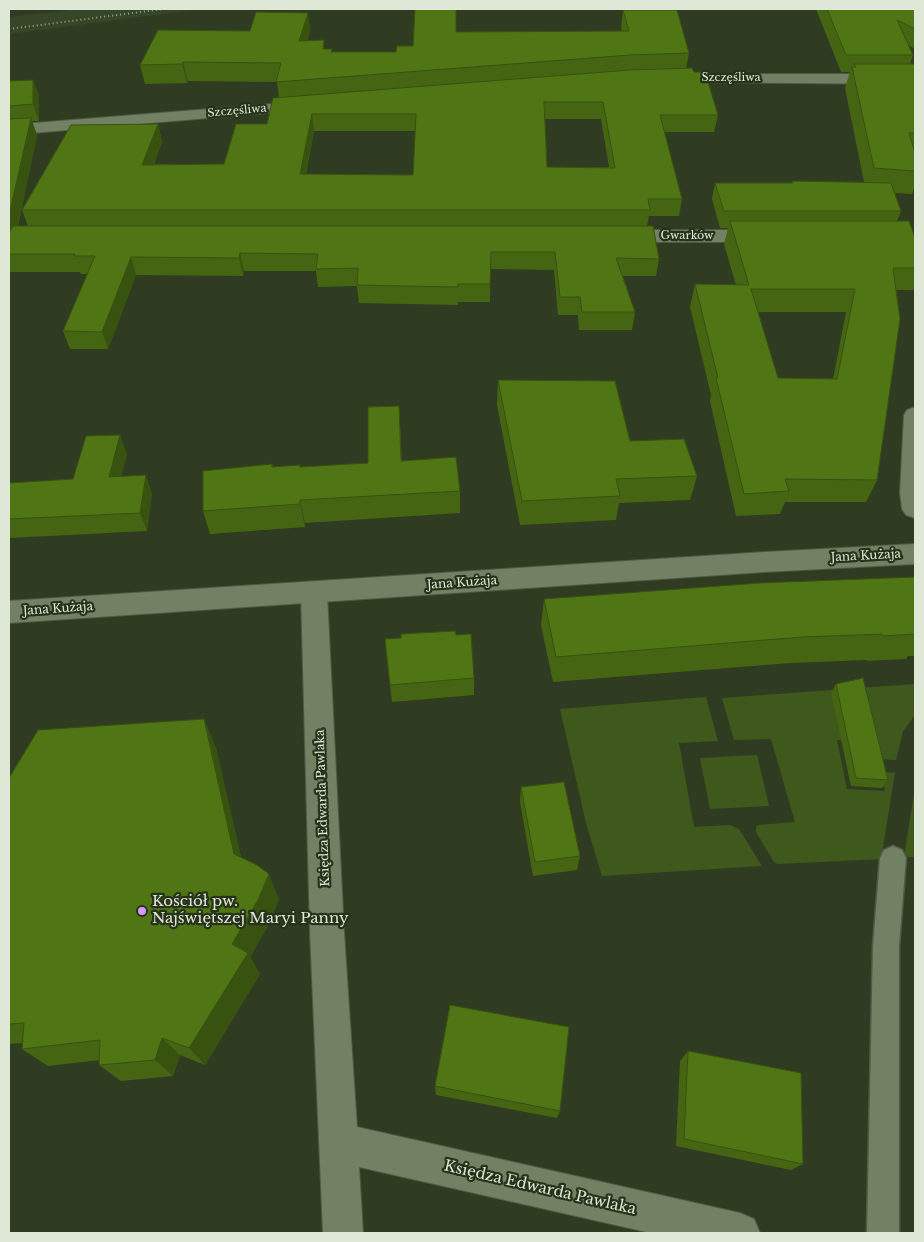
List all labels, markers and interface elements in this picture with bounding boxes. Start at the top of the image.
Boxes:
street label: Szczęśliwa [701,71,761,85]
street label: Szczęśliwa [207,102,267,120]
street label: Gwarków [661,229,713,243]
street label: Jana Kużaja [831,547,901,565]
street label: Jana Kużaja [426,573,498,593]
street label: Jana Kużaja [22,599,94,619]
street label: Księdza Edwarda Pawlaka [313,729,333,887]
place label: Kościół pw. Najświętszej Maryi Panny [152,893,349,928]
marker: Kościół pw. Najświętszej Maryi Panny [136,905,148,917]
street label: Księdza Edwarda Pawlaka [442,1157,638,1219]

